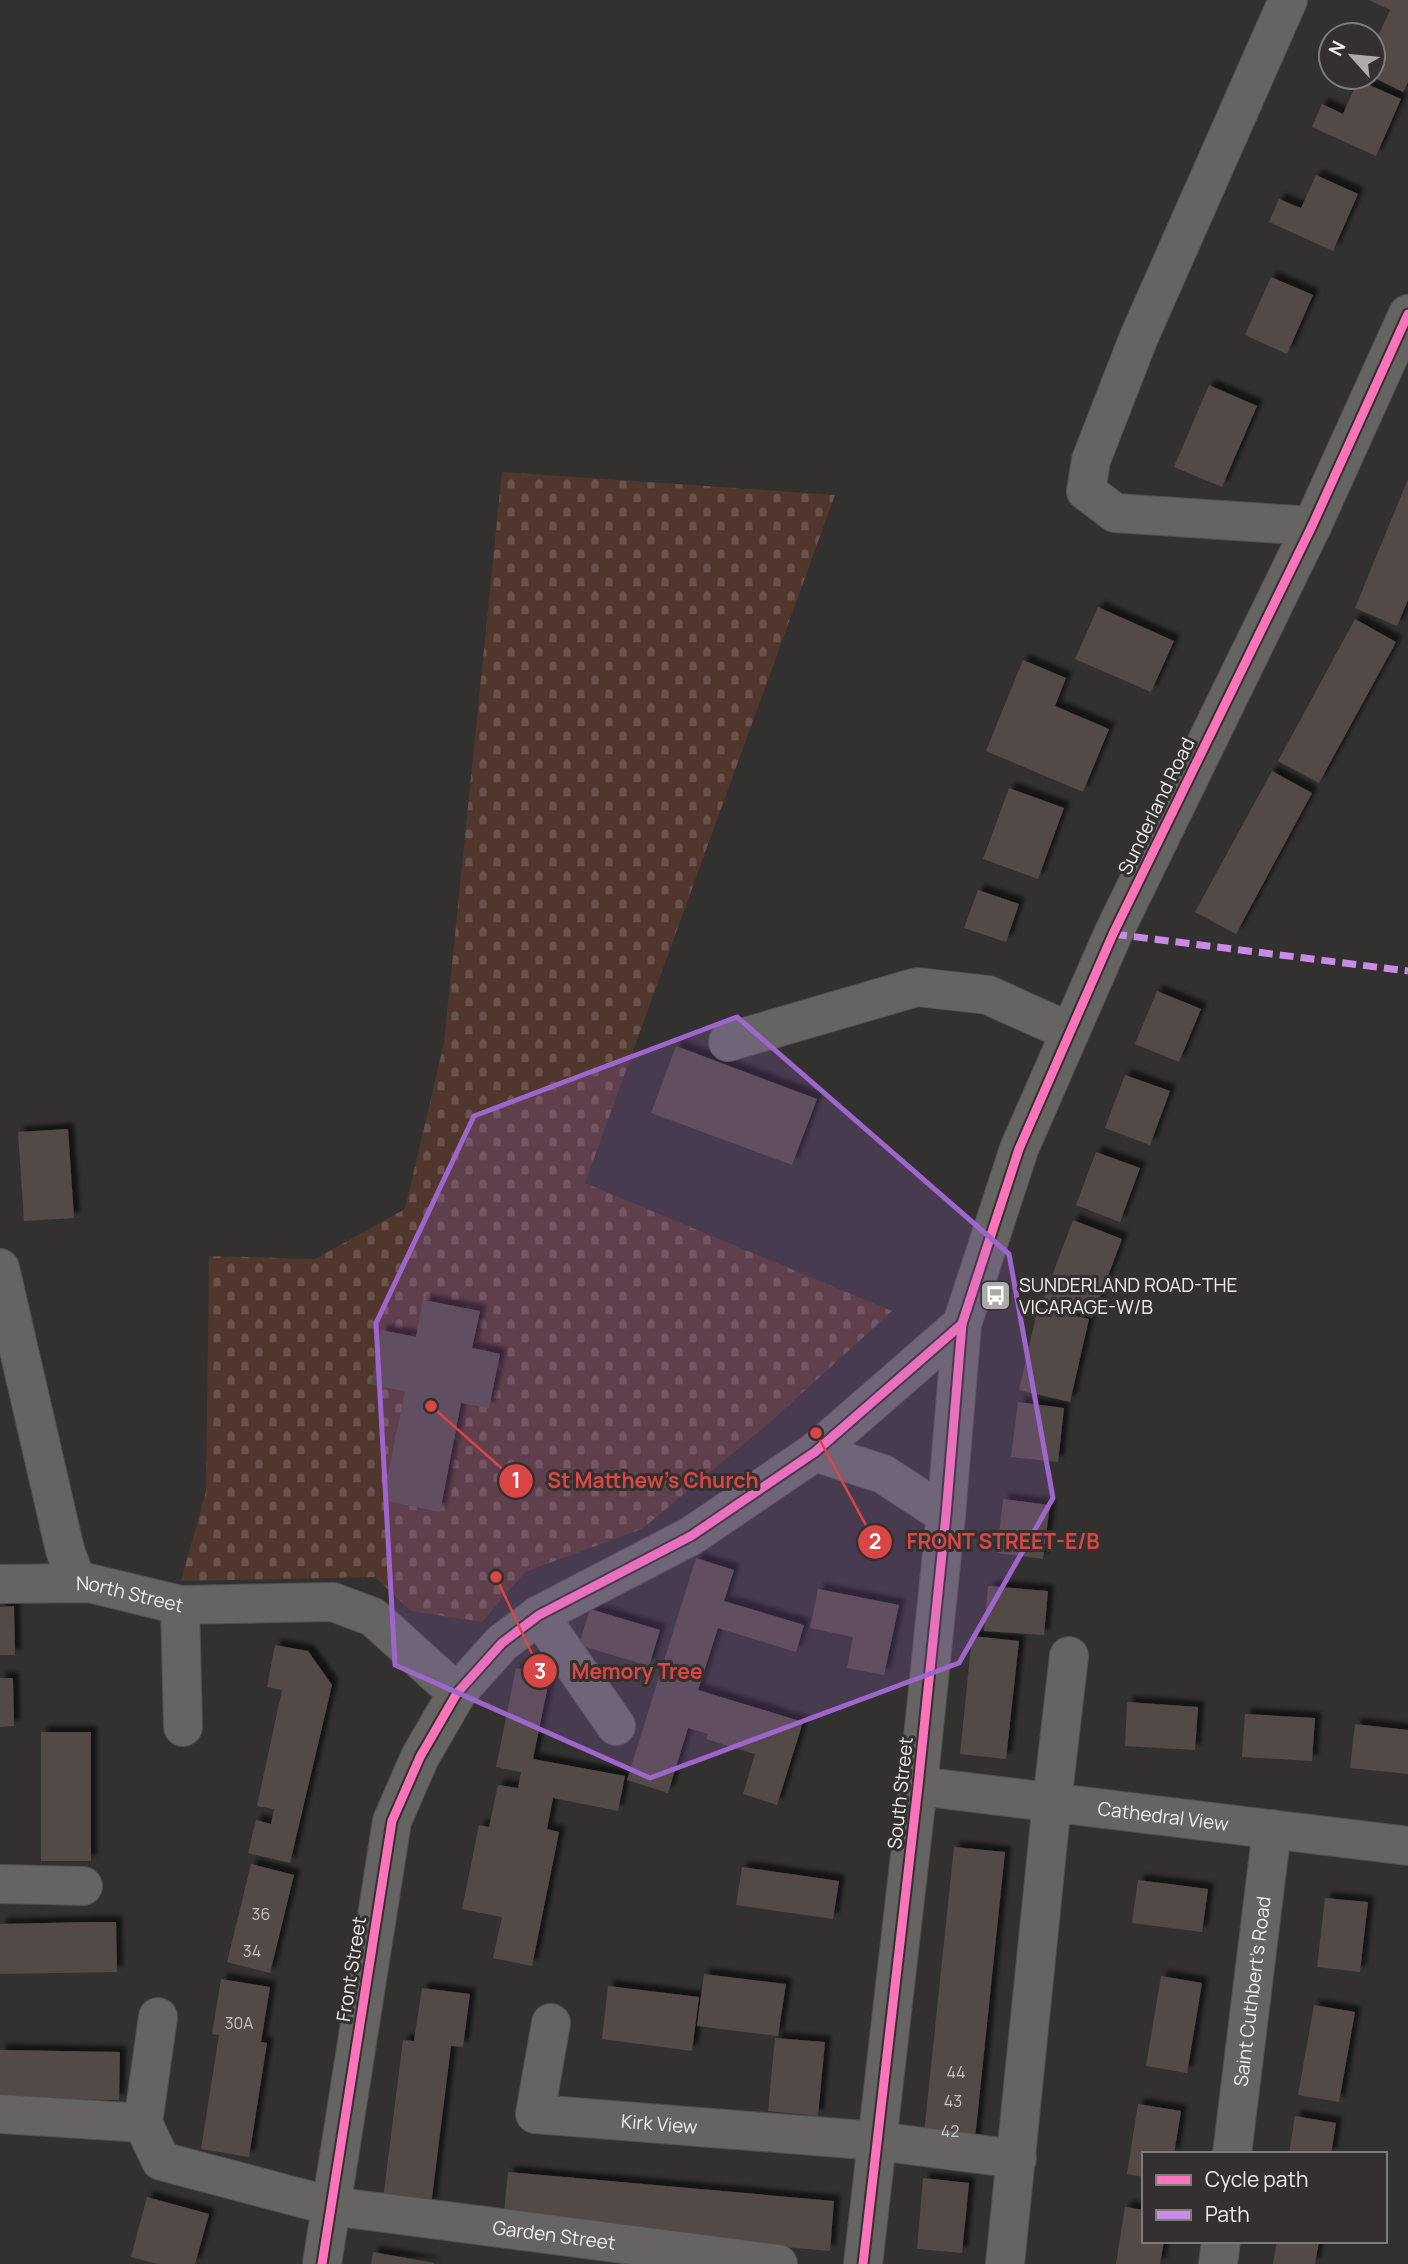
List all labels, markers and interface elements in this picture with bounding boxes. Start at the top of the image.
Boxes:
north arrow [1317,21,1387,91]
text: N [1322,36,1352,60]
street label: Sunderland Road [1111,733,1201,879]
place label: SUNDERLAND ROAD-THE VICARAGE-W/B [1019,1272,1237,1320]
bus stop icon: SUNDERLAND ROAD-THE VICARAGE-W/B [979,1279,1013,1313]
callout: St Matthew's Church [499,1460,773,1502]
text: 1 [511,1466,521,1494]
text: St Matthew's Church [547,1466,759,1494]
callout: FRONT STREET-E/B [857,1521,1114,1563]
text: 2 [869,1527,881,1555]
text: FRONT STREET-E/B [906,1527,1100,1555]
street label: North Street [76,1570,186,1618]
callout: Memory Tree [523,1650,717,1692]
text: 3 [534,1657,546,1685]
text: Memory Tree [571,1657,703,1685]
street label: South Street [881,1736,919,1850]
street label: Cathedral View [1096,1795,1230,1837]
street label: Saint Cuthbert's Road [1227,1895,1277,2088]
house number: 36 [252,1903,270,1925]
street label: Front Street [330,1915,372,2023]
house number: 34 [243,1940,261,1962]
house number: 30A [225,2012,253,2034]
house number: 44 [946,2061,966,2083]
house number: 43 [944,2090,962,2112]
street label: Kirk View [620,2108,699,2140]
house number: 42 [941,2120,959,2142]
legend [1142,2152,1387,2243]
text: Cycle path [1205,2165,1308,2193]
text: Path [1205,2200,1250,2228]
street label: Garden Street [491,2214,617,2256]

